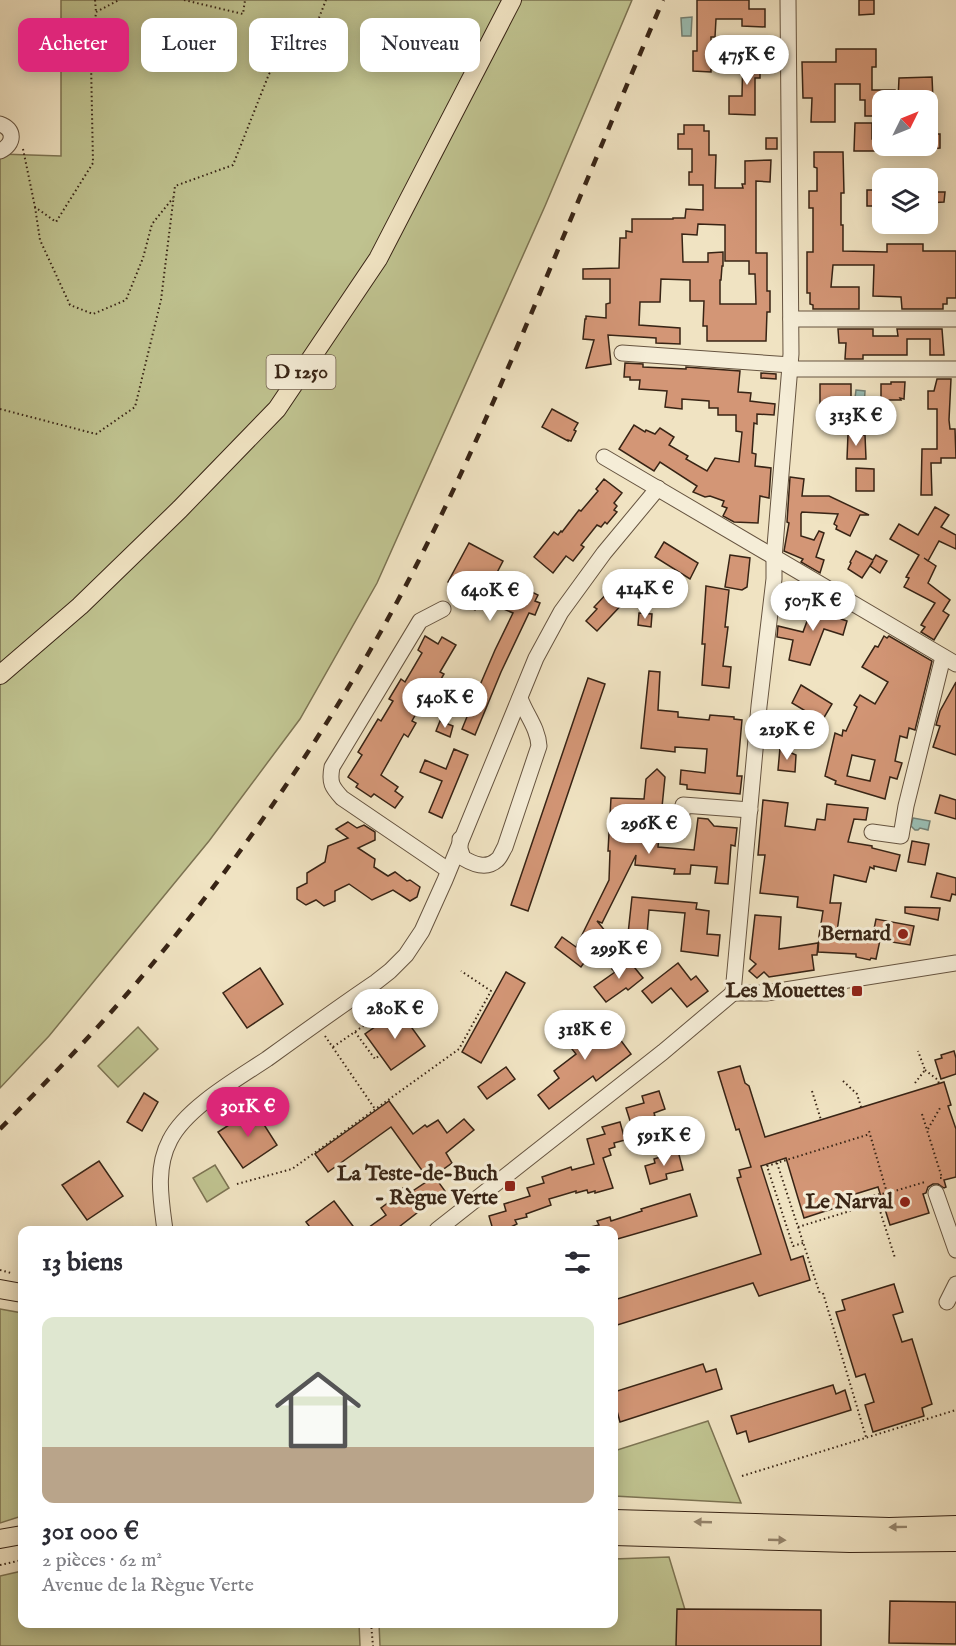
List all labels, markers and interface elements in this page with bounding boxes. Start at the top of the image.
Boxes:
chip: Acheter [18,18,129,72]
chip: Louer [141,18,237,72]
chip: Filtres [249,18,348,72]
chip: Nouveau [360,18,480,72]
pin: 475K € [698,35,796,86]
text: 475K € [719,42,775,67]
north arrow [872,90,938,156]
map controls [872,90,938,234]
button: layers [872,168,938,234]
road number: D 1250 [266,355,336,389]
pin: 313K € [807,396,905,447]
text: 313K € [830,403,882,428]
pin: 414K € [596,569,694,620]
pin: 640K € [441,571,539,622]
text: 414K € [616,576,674,601]
text: 640K € [461,578,519,603]
pin: 507K € [764,581,862,632]
text: 507K € [785,588,841,613]
pin: 540K € [396,678,494,729]
text: 540K € [416,685,474,710]
pin: 219K € [738,710,836,761]
text: 219K € [759,717,815,742]
pin: 296K € [600,804,698,855]
text: 296K € [620,811,678,836]
place label: Bernard [821,921,892,948]
marker: Bernard [896,927,910,941]
pin: 299K € [570,929,668,980]
text: 299K € [590,936,648,961]
place label: Les Mouettes [726,978,845,1005]
marker: Les Mouettes [850,984,864,998]
pin: 280K € [346,989,444,1040]
text: 280K € [366,996,424,1021]
pin: 318K € [536,1010,634,1061]
text: 318K € [558,1017,612,1042]
pin: 301K € [199,1087,297,1138]
text: 301K € [220,1094,276,1119]
pin: 591K € [615,1116,713,1167]
text: 591K € [637,1123,691,1148]
place label: La Teste-de-Buch - Règue Verte [337,1161,499,1212]
marker: La Teste-de-Buch - Règue Verte [503,1179,517,1193]
place label: Le Narval [805,1189,894,1216]
marker: Le Narval [898,1195,912,1209]
text: 13 biens [42,1246,123,1279]
icon: filters [561,1246,594,1279]
icon: home [264,1356,372,1464]
text: 301 000 € [42,1515,139,1548]
one-way arrow [693,1517,712,1526]
one-way arrow [888,1522,907,1532]
one-way arrow [767,1535,786,1545]
text: 2 pièces · 62 m² [42,1548,162,1573]
text: Avenue de la Règue Verte [42,1573,254,1598]

